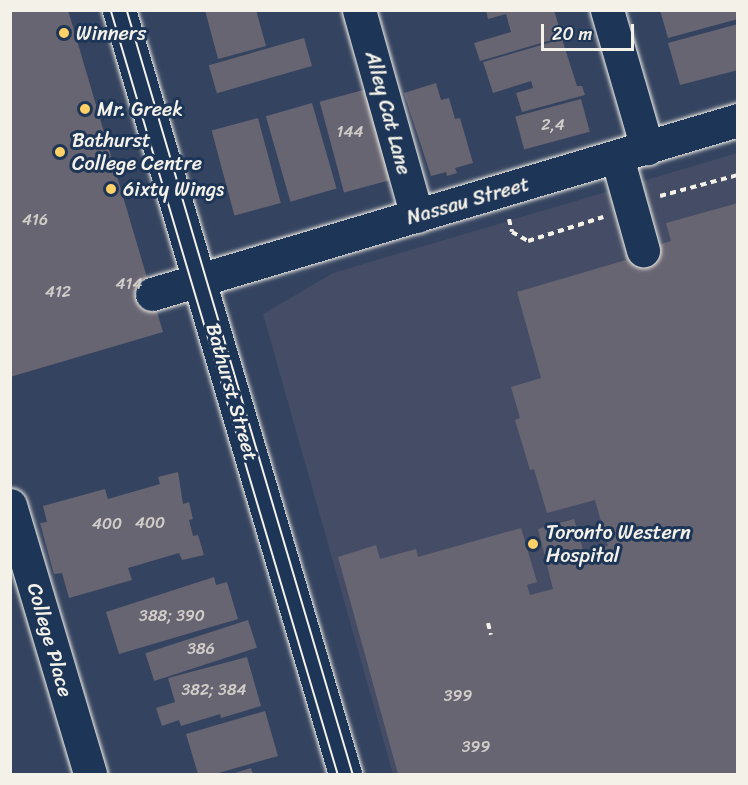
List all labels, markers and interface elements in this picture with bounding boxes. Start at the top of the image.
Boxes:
scale bar [544,12,637,50]
text: 20 m [552,18,592,50]
place label: Winners [76,21,146,45]
marker: Winners [57,26,71,40]
street label: Alley Cat Lane [360,49,416,177]
place label: Mr. Greek [97,97,183,121]
marker: Mr. Greek [78,102,92,116]
house number: 2,4 [541,115,565,135]
house number: 144 [337,122,363,142]
place label: Bathurst College Centre [72,128,202,175]
marker: Bathurst College Centre [53,145,67,159]
street label: Nassau Street [404,172,532,230]
place label: 6ixty Wings [123,177,224,201]
marker: 6ixty Wings [104,182,118,196]
house number: 416 [22,210,48,230]
house number: 414 [116,274,142,294]
house number: 412 [45,282,71,302]
street label: Bathurst Street [201,320,263,464]
house number: 400 [135,513,165,533]
house number: 400 [92,514,122,534]
place label: Toronto Western Hospital [546,520,691,567]
marker: Toronto Western Hospital [524,535,542,553]
street label: College Place [22,580,78,700]
house number: 388; 390 [139,606,205,626]
house number: 386 [187,639,215,659]
house number: 382; 384 [181,680,247,700]
house number: 399 [444,686,472,706]
house number: 399 [462,737,490,757]

